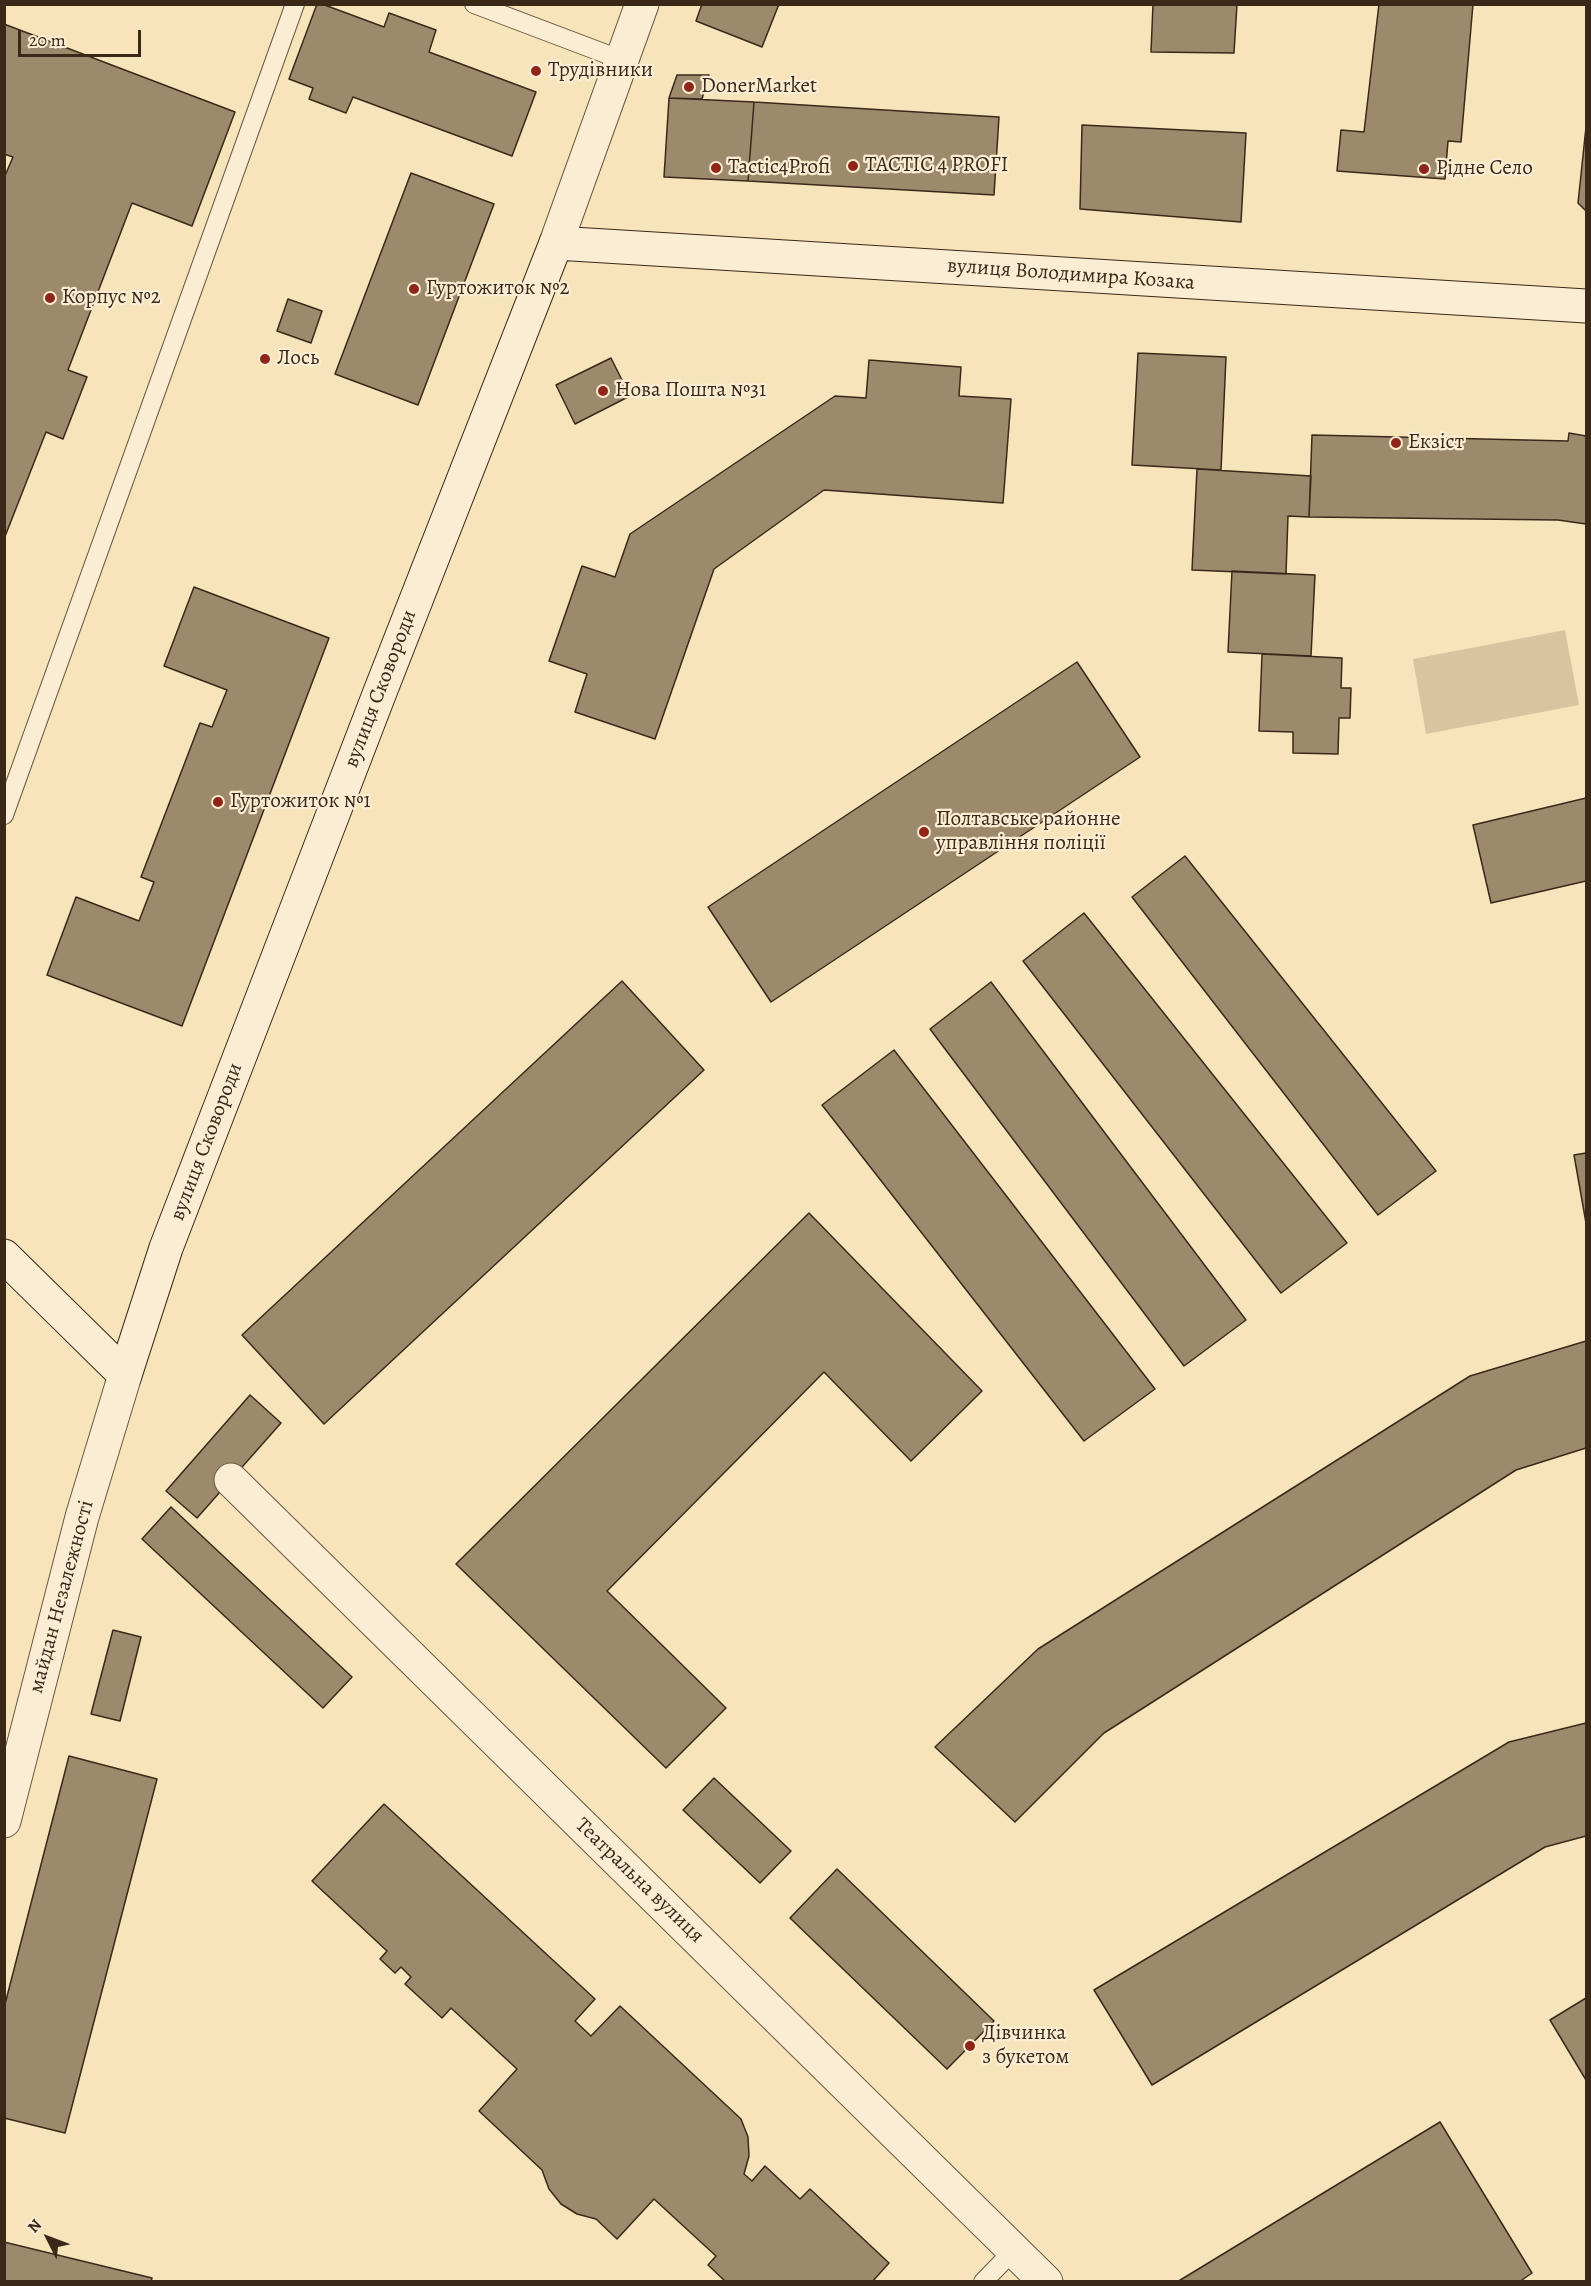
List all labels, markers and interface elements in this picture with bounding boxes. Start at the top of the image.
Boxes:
scale bar [21,18,144,56]
text: 20 m [29,28,66,52]
place label: Трудівники [548,58,653,84]
marker: Трудівники [529,64,543,78]
place label: DonerMarket [701,74,817,100]
marker: DonerMarket [682,80,696,94]
place label: TACTIC 4 PROFI [865,153,1008,179]
place label: Tactic4Profi [728,155,830,181]
place label: Рідне Село [1436,156,1533,182]
marker: TACTIC 4 PROFI [846,159,860,173]
marker: Tactic4Profi [709,161,723,175]
marker: Рідне Село [1417,162,1431,176]
street label: вулиця Володимира Козака [946,254,1196,296]
place label: Гуртожиток №2 [426,276,570,302]
marker: Гуртожиток №2 [407,282,421,296]
place label: Корпус №2 [62,285,161,311]
marker: Корпус №2 [43,291,57,305]
place label: Лось [277,346,319,372]
marker: Лось [258,352,272,366]
place label: Нова Пошта №31 [615,378,766,404]
marker: Нова Пошта №31 [596,384,610,398]
place label: Екзіст [1408,430,1464,456]
marker: Екзіст [1389,436,1403,450]
street label: вулиця Сковороди [339,607,423,771]
place label: Гуртожиток №1 [230,789,371,815]
marker: Гуртожиток №1 [211,795,225,809]
place label: Полтавське районне управління поліції [936,807,1121,857]
marker: Полтавське районне управління поліції [917,825,931,839]
street label: вулиця Сковороди [165,1060,249,1224]
street label: майдан Незалежності [24,1498,100,1696]
street label: Театральна вулиця [569,1813,709,1949]
place label: Дівчинка з букетом [982,2021,1069,2071]
marker: Дівчинка з букетом [963,2039,977,2053]
north arrow [18,2208,78,2268]
text: N [23,2214,47,2238]

